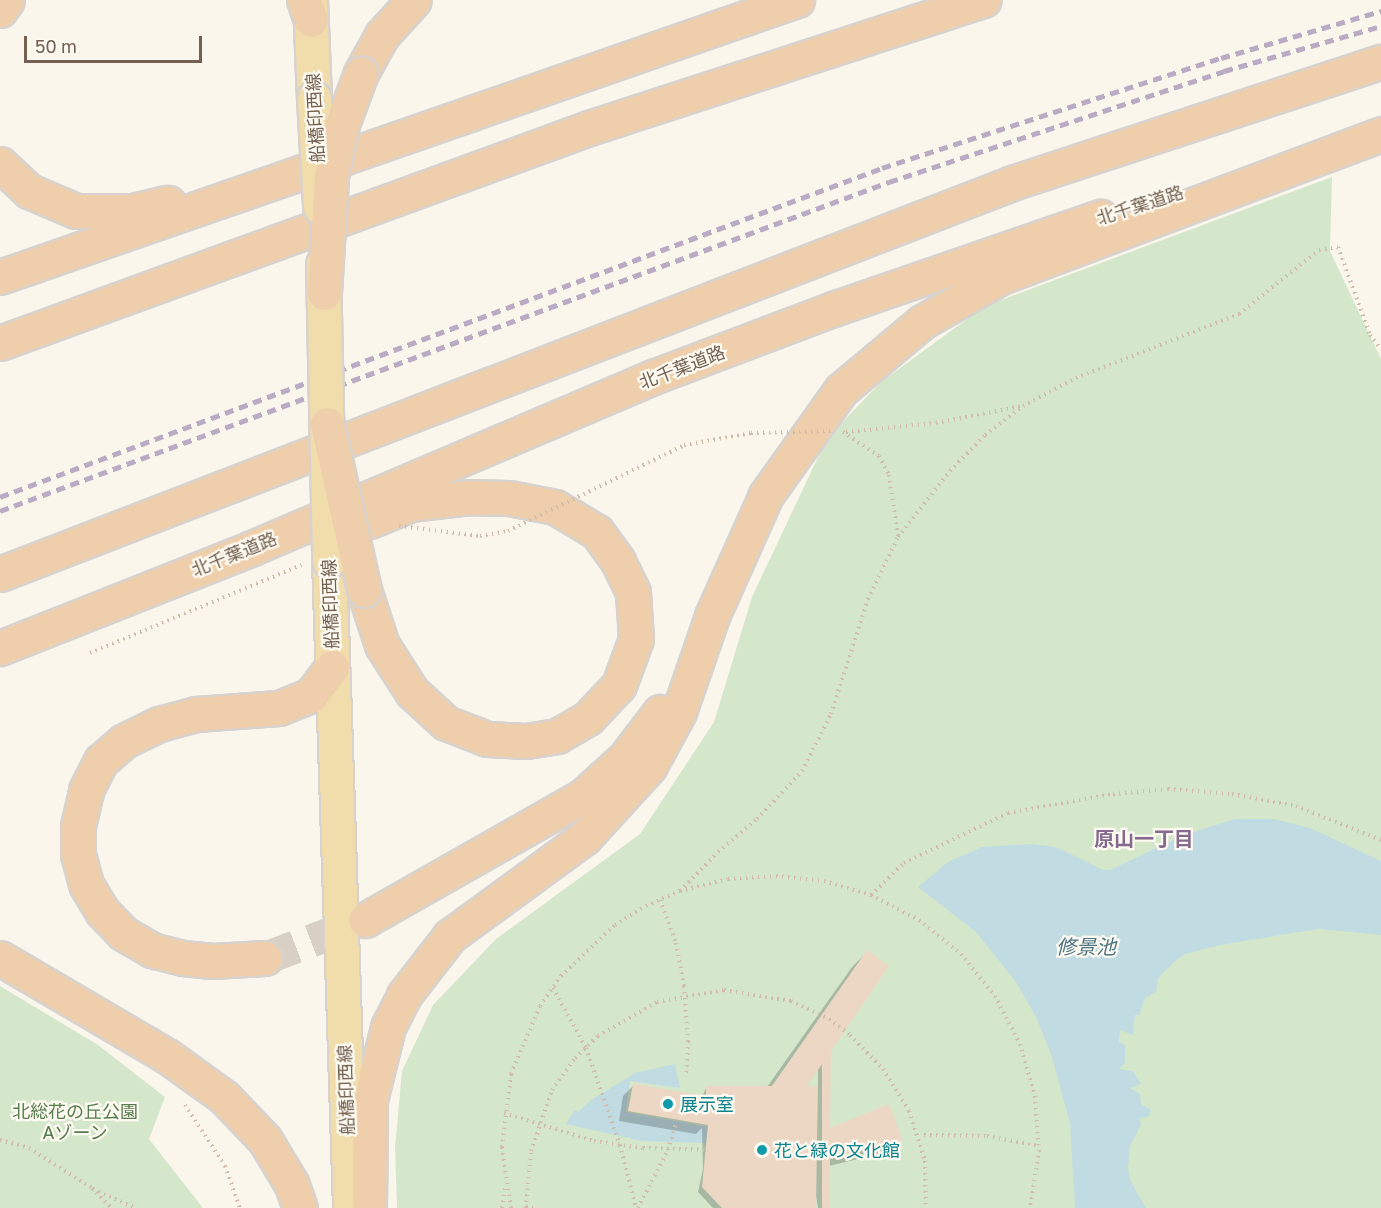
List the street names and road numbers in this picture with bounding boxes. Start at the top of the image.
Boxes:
street label: 船橋印西線 [302,72,328,164]
street label: 北千葉道路 [1094,181,1186,229]
street label: 北千葉道路 [636,341,728,393]
street label: 北千葉道路 [188,527,280,581]
street label: 船橋印西線 [318,559,342,649]
street label: 船橋印西線 [334,1045,358,1135]

